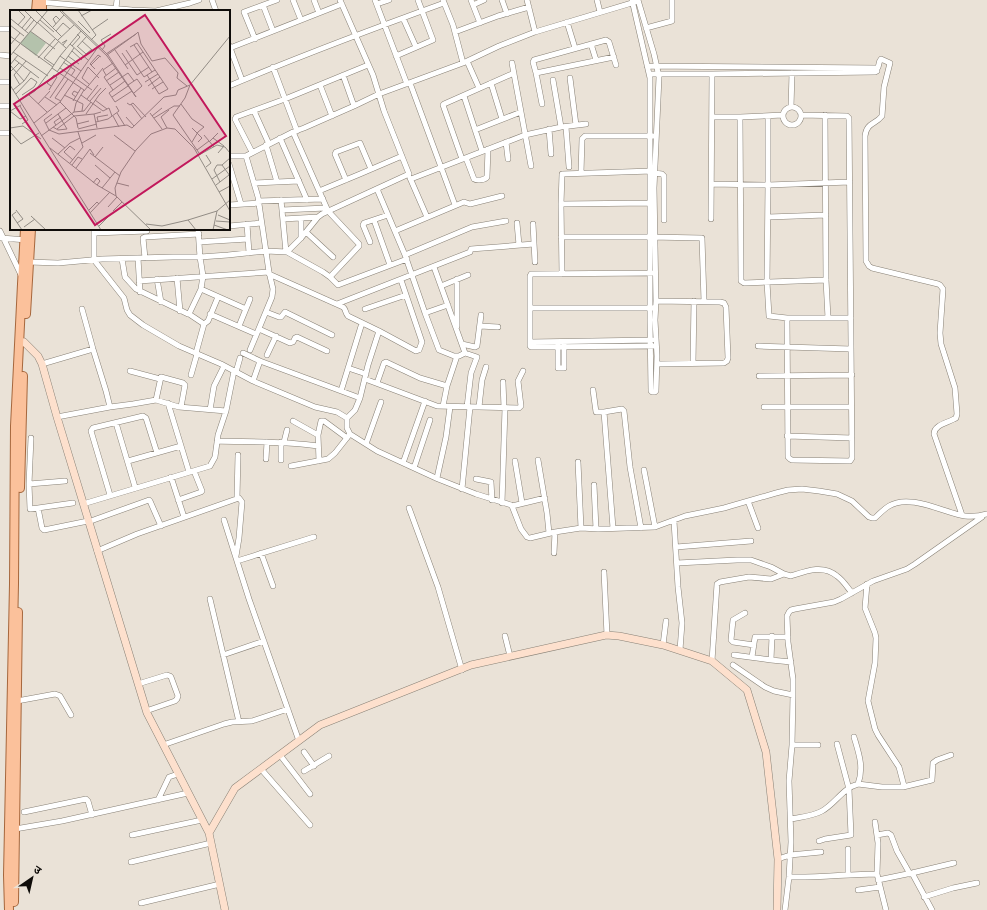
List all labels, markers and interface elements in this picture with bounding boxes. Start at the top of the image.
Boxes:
inset map [10,10,230,230]
north arrow [12,858,52,898]
text: उ [32,862,45,877]

